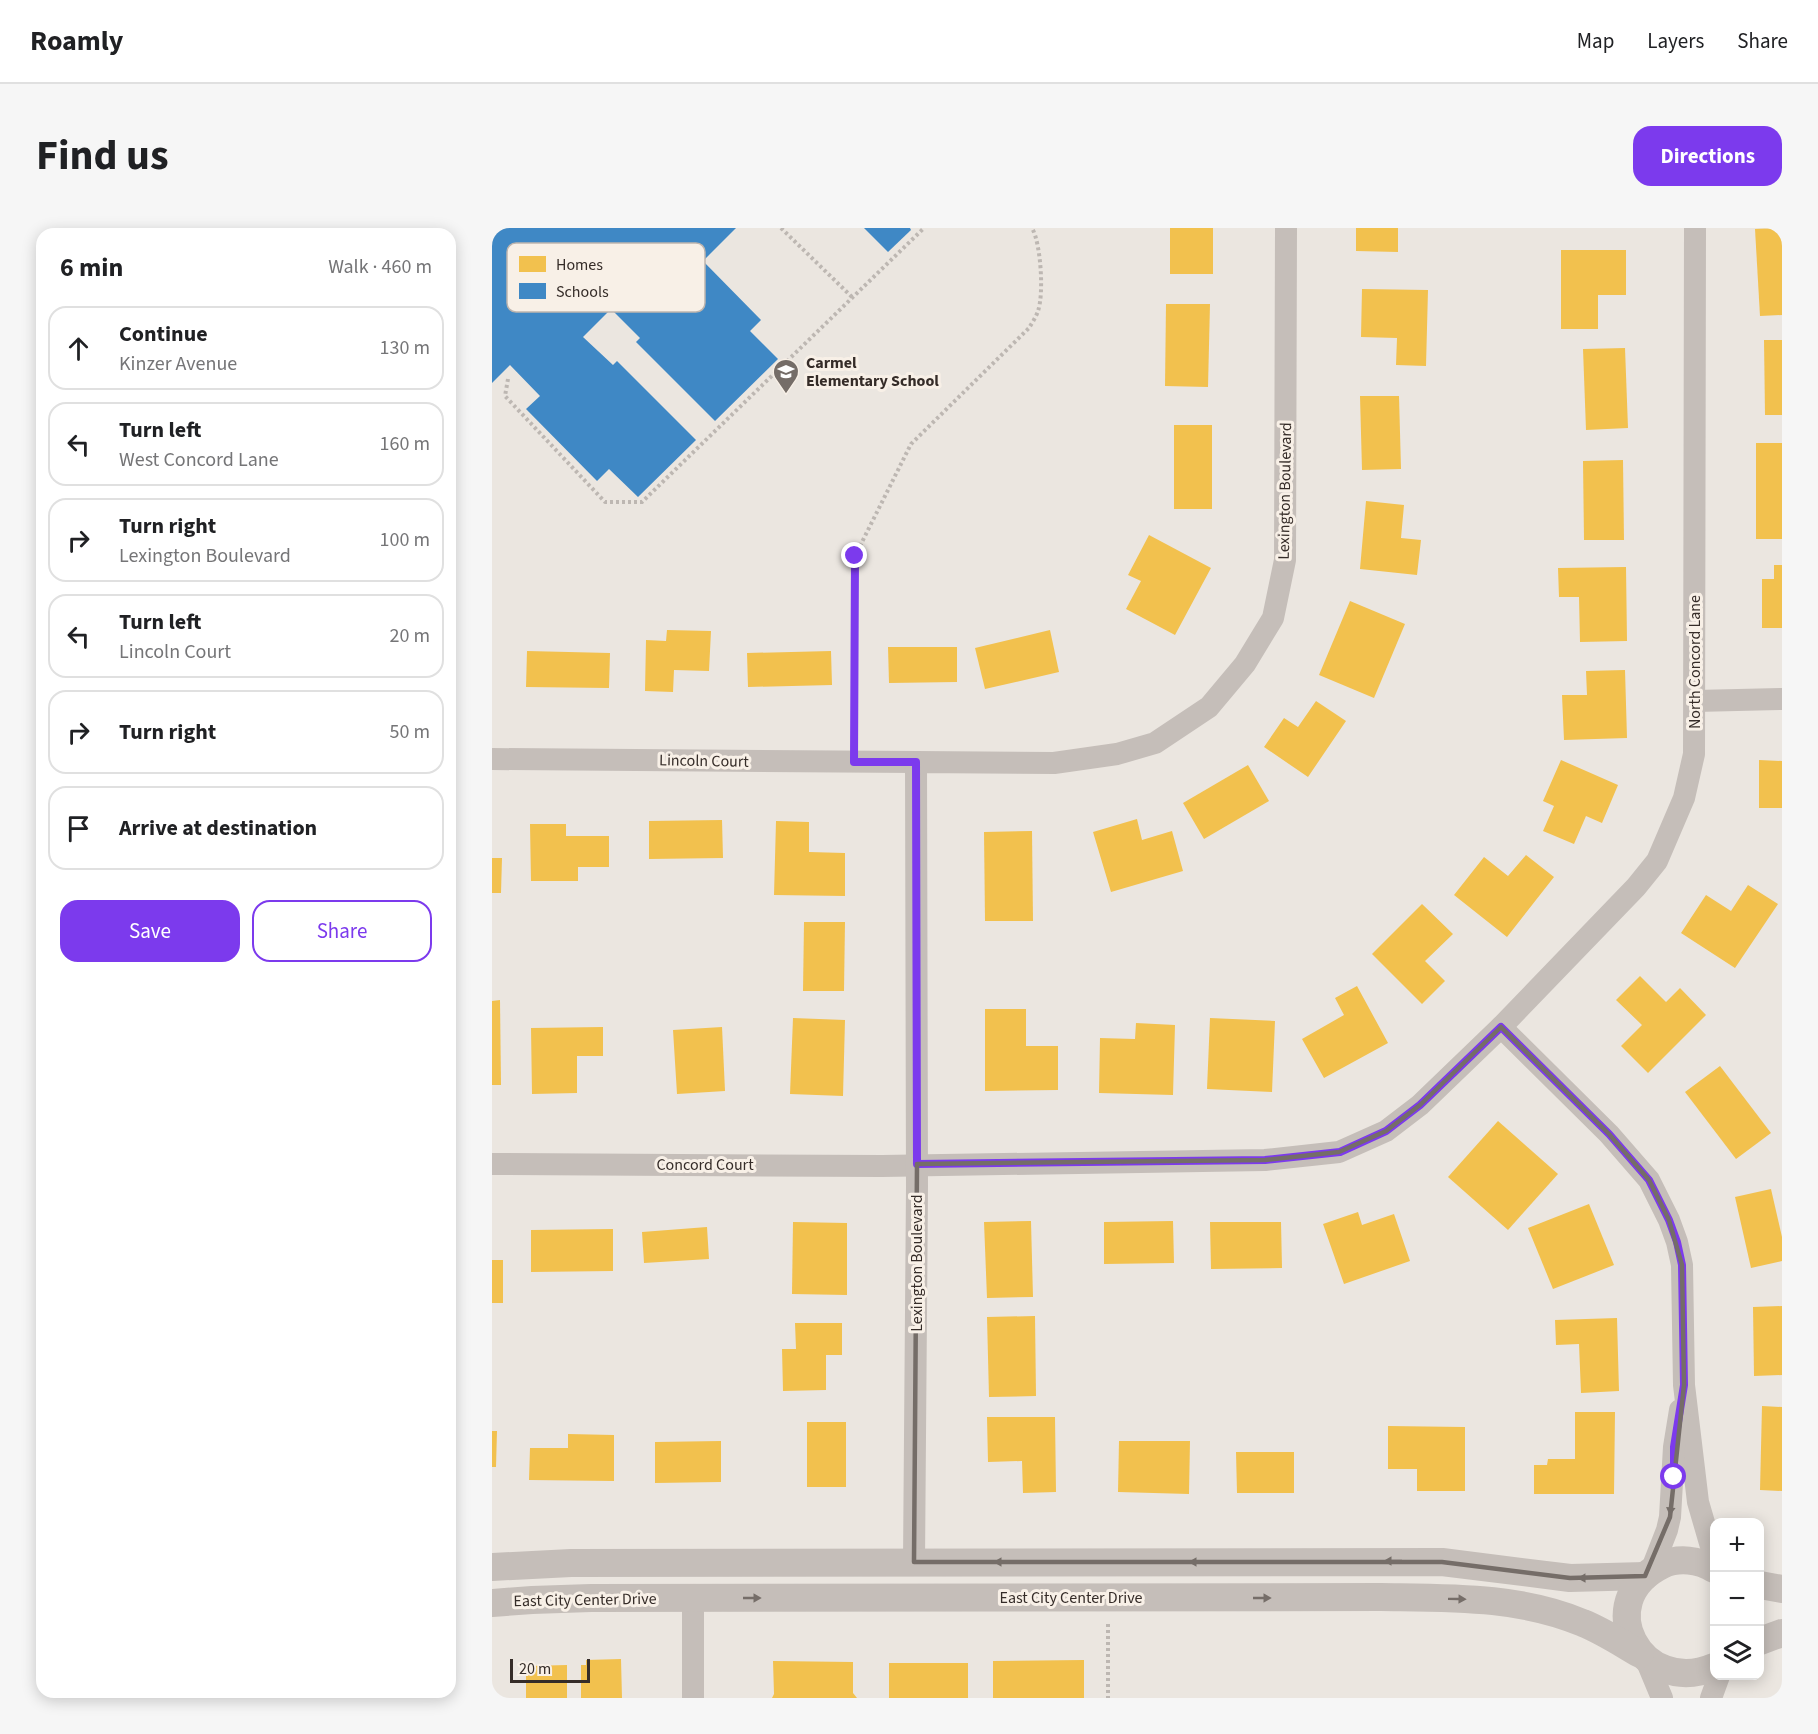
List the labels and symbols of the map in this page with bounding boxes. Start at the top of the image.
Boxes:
legend [507,243,705,312]
text: Homes [556,254,603,276]
text: Schools [556,281,609,303]
place label: Carmel Elementary School [806,352,939,392]
school or university icon: Carmel Elementary School [771,357,801,395]
street label: Lexington Boulevard [1273,422,1297,560]
route end [841,542,867,568]
street label: North Concord Lane [1684,595,1706,729]
street label: Lincoln Court [659,749,750,773]
street label: Concord Court [656,1154,754,1176]
street label: Lexington Boulevard [906,1194,928,1332]
route start [1660,1463,1686,1489]
one-way arrow [1666,1496,1676,1515]
one-way arrow [1383,1556,1402,1566]
one-way arrow [993,1557,1012,1567]
one-way arrow [1188,1557,1207,1567]
one-way arrow [1577,1573,1596,1582]
street label: East City Center Drive [999,1587,1143,1609]
street label: East City Center Drive [513,1588,657,1612]
one-way arrow [742,1593,761,1603]
one-way arrow [1252,1593,1271,1603]
one-way arrow [1447,1595,1466,1604]
scale bar [510,1656,590,1684]

